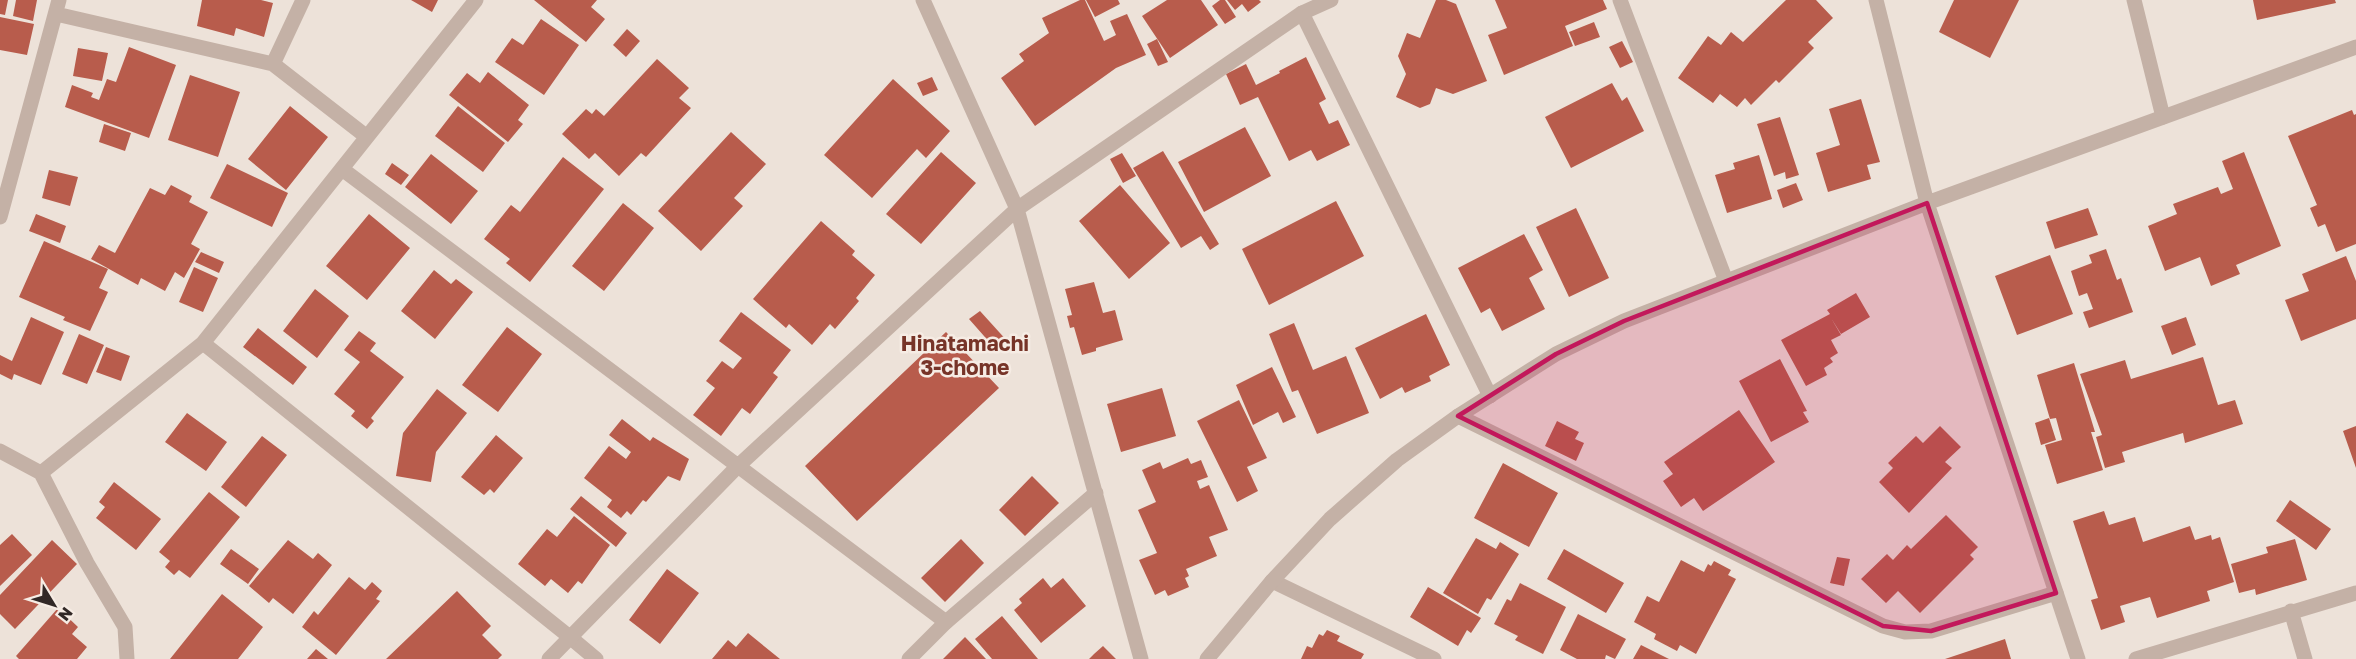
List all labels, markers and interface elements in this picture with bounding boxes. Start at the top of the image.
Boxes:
district label: Hinatamachi 3-chome [901,330,1029,380]
north arrow [24,575,84,635]
text: N [54,603,77,625]

